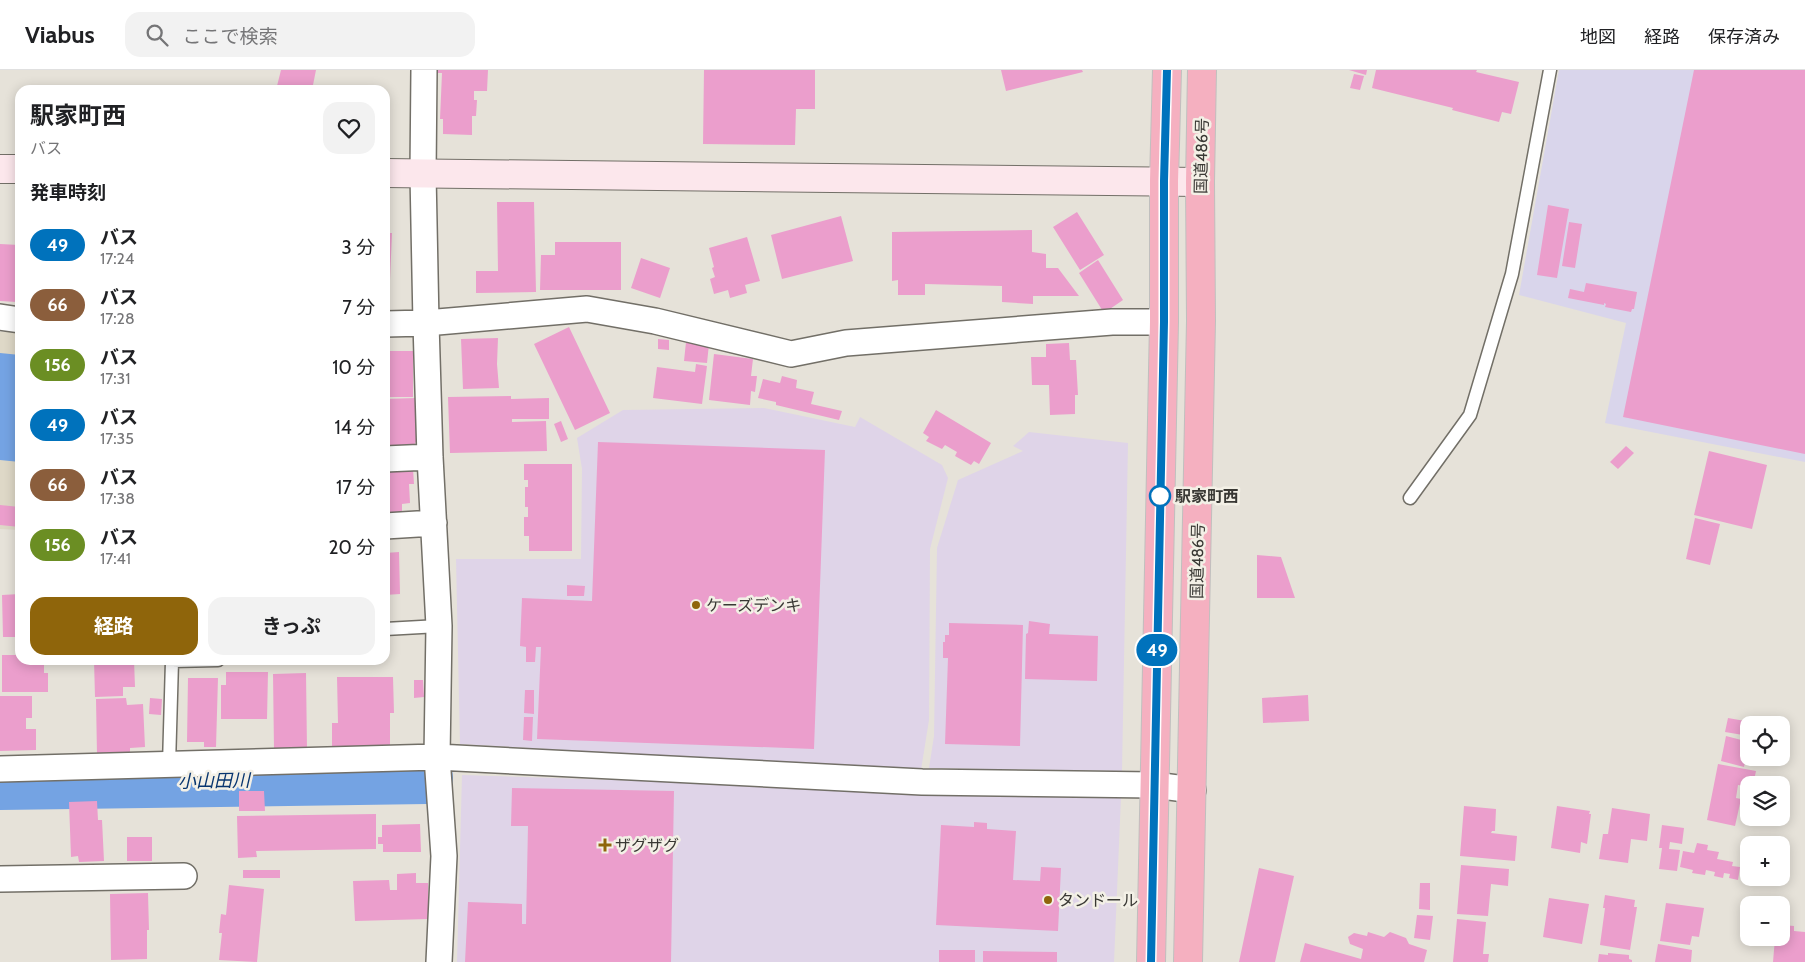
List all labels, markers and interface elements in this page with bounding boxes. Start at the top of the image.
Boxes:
search box [125,12,475,57]
text: Viabus [25,20,95,49]
icon: search [143,21,171,49]
text: ここで検索 [183,25,278,48]
text: 地図 [1580,26,1616,48]
text: 経路 [1644,26,1680,48]
text: 保存済み [1708,26,1780,48]
text: 駅家町西 [30,101,126,130]
button: heart [323,102,375,154]
street label: 国道486号 [1191,118,1212,194]
text: バス [30,139,62,158]
text: 発車時刻 [30,181,106,204]
text: バス [100,226,138,249]
text: 49 [47,234,68,256]
text: 3 分 [341,236,375,259]
text: 17:24 [100,249,134,268]
text: バス [100,286,138,309]
text: 66 [47,294,68,316]
text: 7 分 [342,296,375,319]
text: 17:28 [100,309,135,328]
text: バス [100,346,138,369]
text: 156 [44,354,71,376]
text: 10 分 [332,356,375,379]
text: 17:31 [100,369,130,388]
text: バス [100,406,138,429]
text: 49 [47,414,68,436]
text: 14 分 [335,416,375,439]
text: 17:35 [100,429,134,448]
text: バス [100,466,138,489]
text: 66 [47,474,68,496]
text: 17 分 [336,476,375,499]
marker: 駅家町西 [1149,485,1171,507]
place label: 駅家町西 [1175,487,1239,506]
text: 17:38 [100,489,135,508]
street label: 国道486号 [1187,523,1208,599]
text: バス [100,526,138,549]
text: 156 [44,534,71,556]
text: 20 分 [329,536,375,559]
text: 17:41 [100,549,131,568]
place label: ケーズデンキ [706,596,801,615]
button: 経路 [30,597,198,655]
button: きっぷ [208,597,375,655]
marker: ケーズデンキ [690,599,702,611]
line badge: 49 [1134,634,1180,666]
text: 49 [1146,639,1168,661]
map controls [1740,716,1790,946]
button: locate [1740,716,1790,766]
water label: 小山田川 [178,769,252,793]
button: layers [1740,776,1790,826]
place label: ザグザグ [615,836,679,855]
button: + [1740,836,1790,886]
marker: ザグザグ [599,839,611,851]
place label: タンドール [1058,891,1138,910]
marker: タンドール [1042,894,1054,906]
button: − [1740,896,1790,946]

